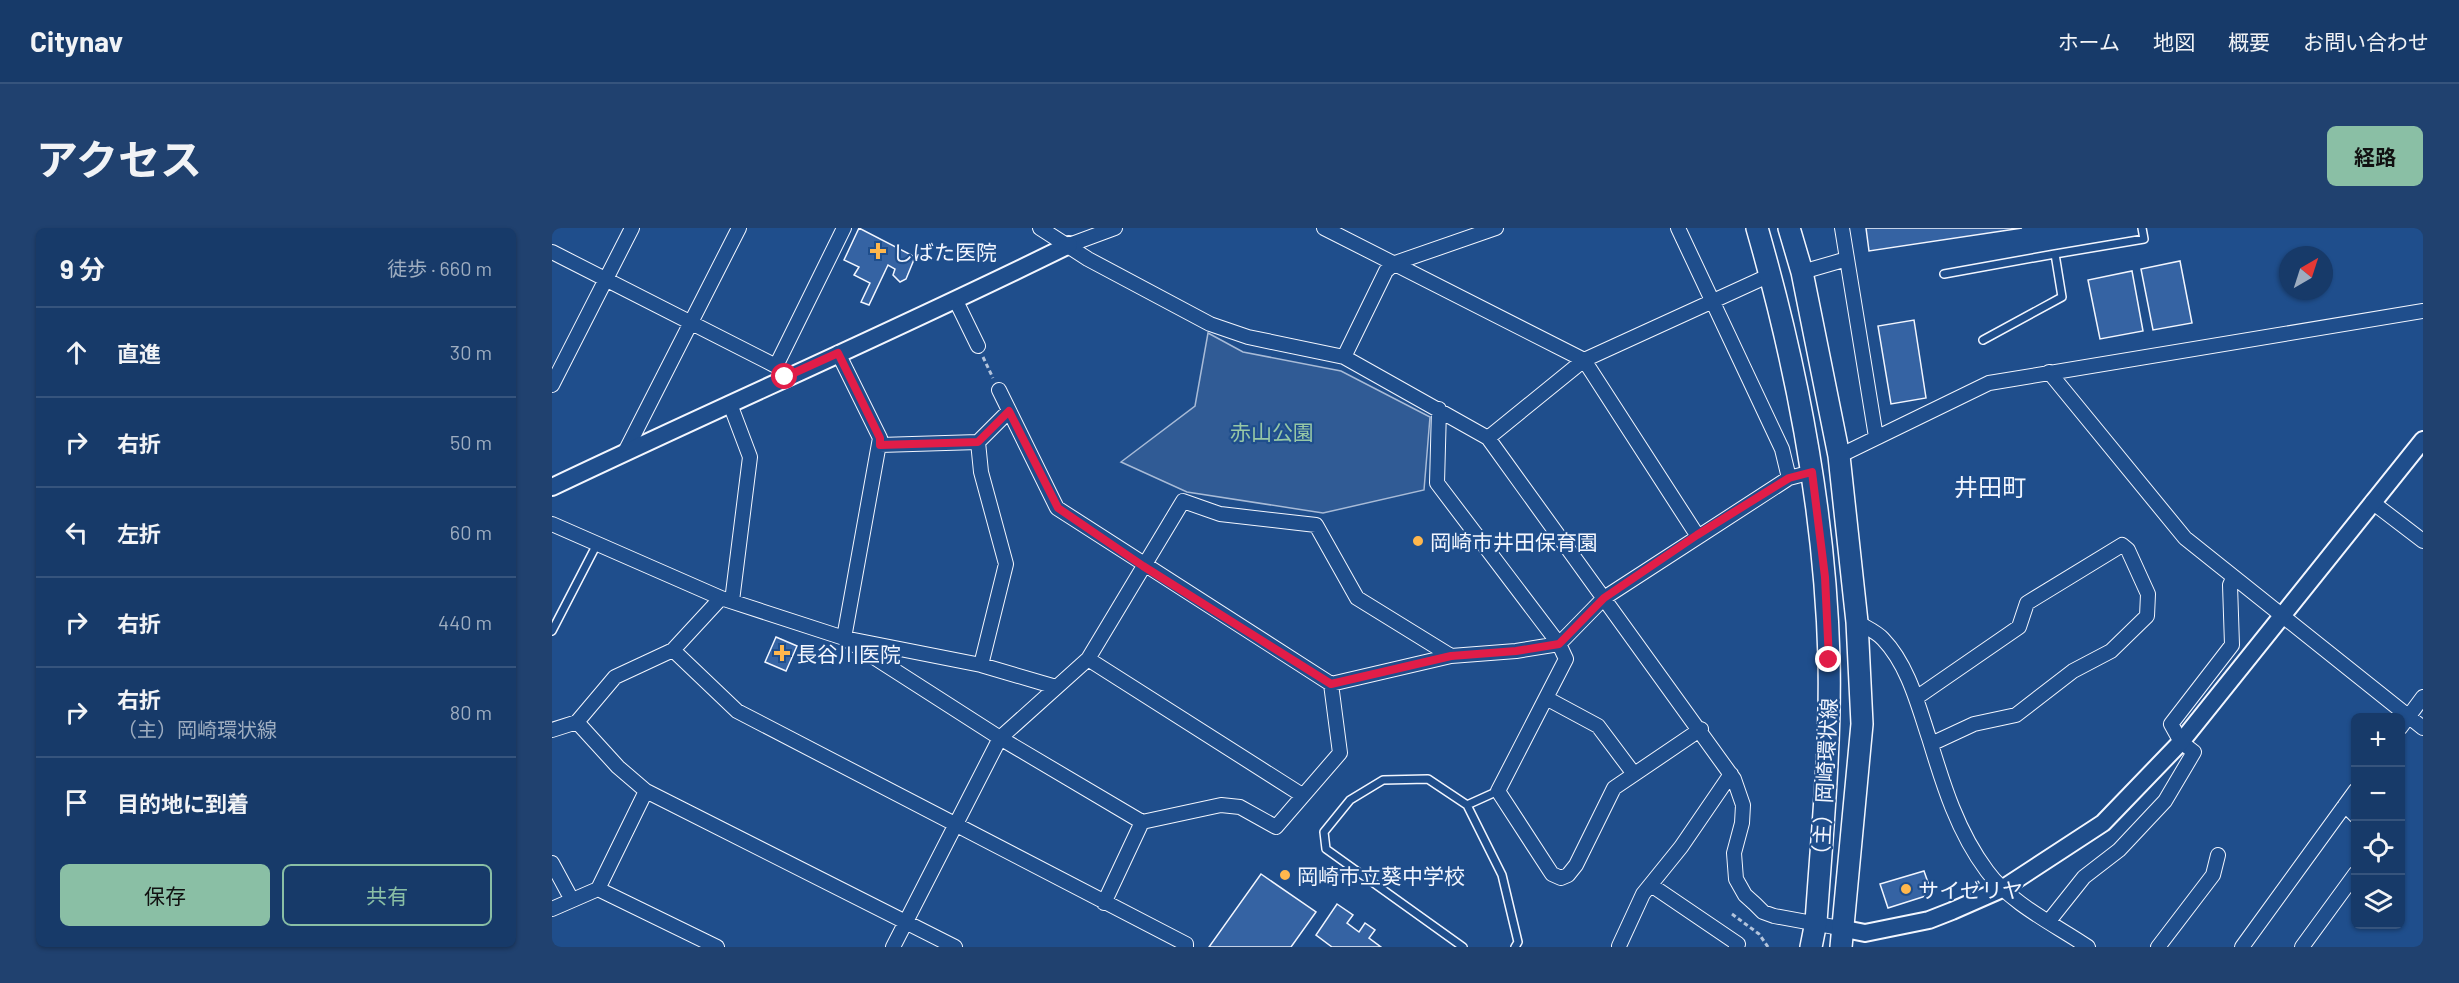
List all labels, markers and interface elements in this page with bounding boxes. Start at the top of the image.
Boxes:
text: Citynav [30,24,123,58]
text: ホーム [2058,29,2120,54]
text: 地図 [2153,29,2195,54]
text: 概要 [2228,29,2270,54]
text: お問い合わせ [2303,29,2429,54]
button: 経路 [2327,126,2423,186]
text: アクセス [36,133,202,183]
place label: しばた医院 [892,239,997,264]
marker: しばた医院 [869,242,887,260]
north arrow [2279,246,2333,300]
text: 9 分 [60,253,105,284]
text: 徒歩 · 660 m [387,256,492,280]
icon: ahead [60,336,93,369]
text: 直進 [117,340,161,366]
text: 30 m [450,340,492,364]
route start [771,363,797,389]
park label: 赤山公園 [1230,419,1314,444]
icon: right [60,426,93,459]
text: 右折 [117,430,161,456]
text: 50 m [450,430,492,454]
district label: 井田町 [1954,472,2026,501]
icon: left [60,516,93,549]
text: 左折 [117,520,161,546]
text: 60 m [450,520,492,544]
place label: 岡崎市井田保育園 [1430,529,1598,554]
marker: 岡崎市井田保育園 [1411,534,1425,548]
icon: right [60,606,93,639]
text: 右折 [117,610,161,636]
text: 440 m [438,610,492,634]
place label: 長谷川医院 [796,641,901,666]
marker: 長谷川医院 [773,644,791,662]
route end [1815,646,1841,672]
text: 右折 [117,686,161,712]
icon: right [60,696,93,729]
street label: （主）岡崎環状線 [1807,697,1841,867]
text: 80 m [450,700,492,724]
map controls [2351,713,2405,929]
button: + [2351,713,2405,767]
text: （主）岡崎環状線 [117,717,277,741]
button: − [2351,767,2405,821]
icon: arrive [60,786,93,819]
text: 目的地に到着 [117,790,249,816]
button: locate [2351,821,2405,875]
place label: 岡崎市立葵中学校 [1297,863,1465,888]
button: 保存 [60,864,270,926]
button: 共有 [282,864,492,926]
marker: 岡崎市立葵中学校 [1278,868,1292,882]
button: layers [2351,875,2405,929]
place label: サイゼリヤ [1918,877,2023,902]
marker: サイゼリヤ [1899,882,1913,896]

